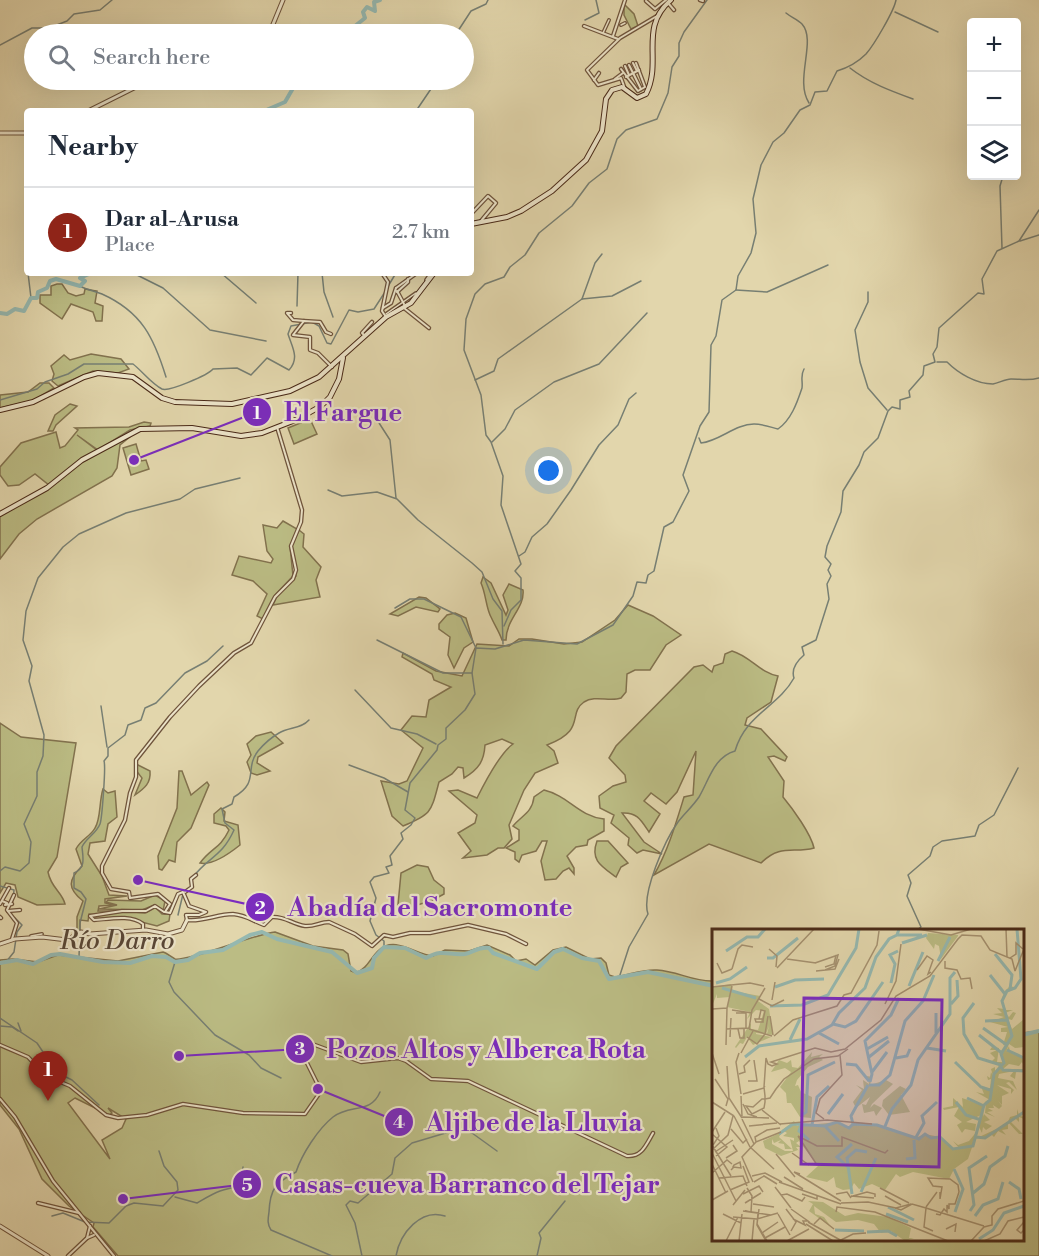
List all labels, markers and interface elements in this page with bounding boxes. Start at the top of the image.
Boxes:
map controls [967,18,1021,180]
button: + [967,18,1021,72]
search box [24,24,474,90]
icon: search [45,41,78,74]
text: Search here [93,44,210,71]
button: − [967,72,1021,126]
button: layers [967,126,1021,180]
text: Nearby [48,131,138,163]
text: Dar al-Arusa [105,206,239,233]
text: 1 [63,220,72,245]
text: 2.7 km [392,220,450,245]
text: Place [105,233,155,258]
callout: El Fargue [242,390,415,434]
text: El Fargue [284,397,402,429]
text: 1 [253,402,262,425]
your location [534,456,563,485]
callout: Abadía del Sacromonte [245,885,584,929]
text: Abadía del Sacromonte [287,892,572,924]
text: 2 [254,897,266,920]
water label: Río Darro [59,925,174,957]
inset map [712,929,1024,1241]
callout: Pozos Altos y Alberca Rota [285,1027,658,1071]
text: Pozos Altos y Alberca Rota [326,1034,647,1066]
text: 3 [295,1038,306,1061]
pin: 1 [28,1052,68,1101]
callout: Aljibe de la Lluvia [384,1100,654,1144]
text: Aljibe de la Lluvia [425,1107,643,1139]
text: 4 [393,1111,405,1134]
callout: Casas-cueva Barranco del Tejar [232,1162,672,1206]
text: Casas-cueva Barranco del Tejar [274,1169,660,1201]
text: 5 [241,1174,253,1197]

